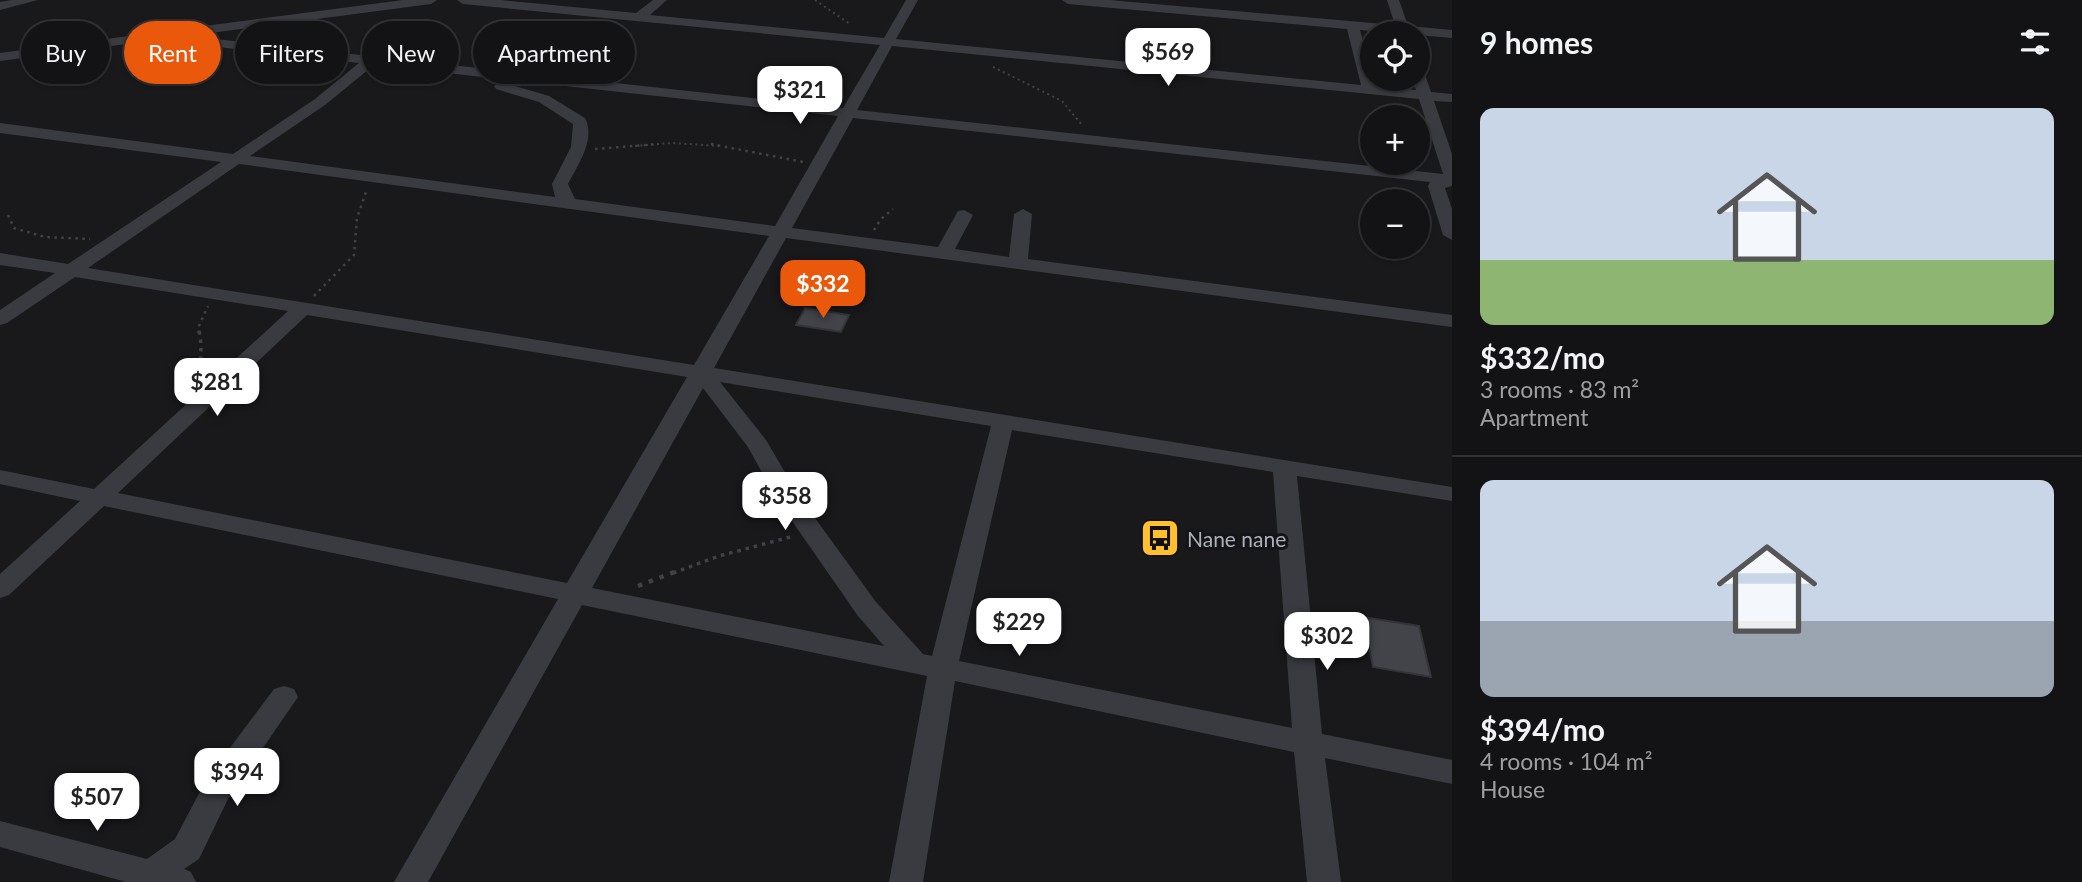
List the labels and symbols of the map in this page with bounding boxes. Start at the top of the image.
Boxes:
pin: $569 [1127,28,1209,88]
pin: $321 [759,66,841,126]
pin: $332 [782,260,864,320]
pin: $281 [176,358,258,418]
pin: $358 [744,472,826,532]
bus stop icon: Nane nane [1139,517,1181,559]
place label: Nane nane [1187,526,1286,551]
pin: $229 [978,598,1060,658]
pin: $302 [1286,612,1368,672]
pin: $394 [196,748,278,808]
pin: $507 [56,774,138,833]

